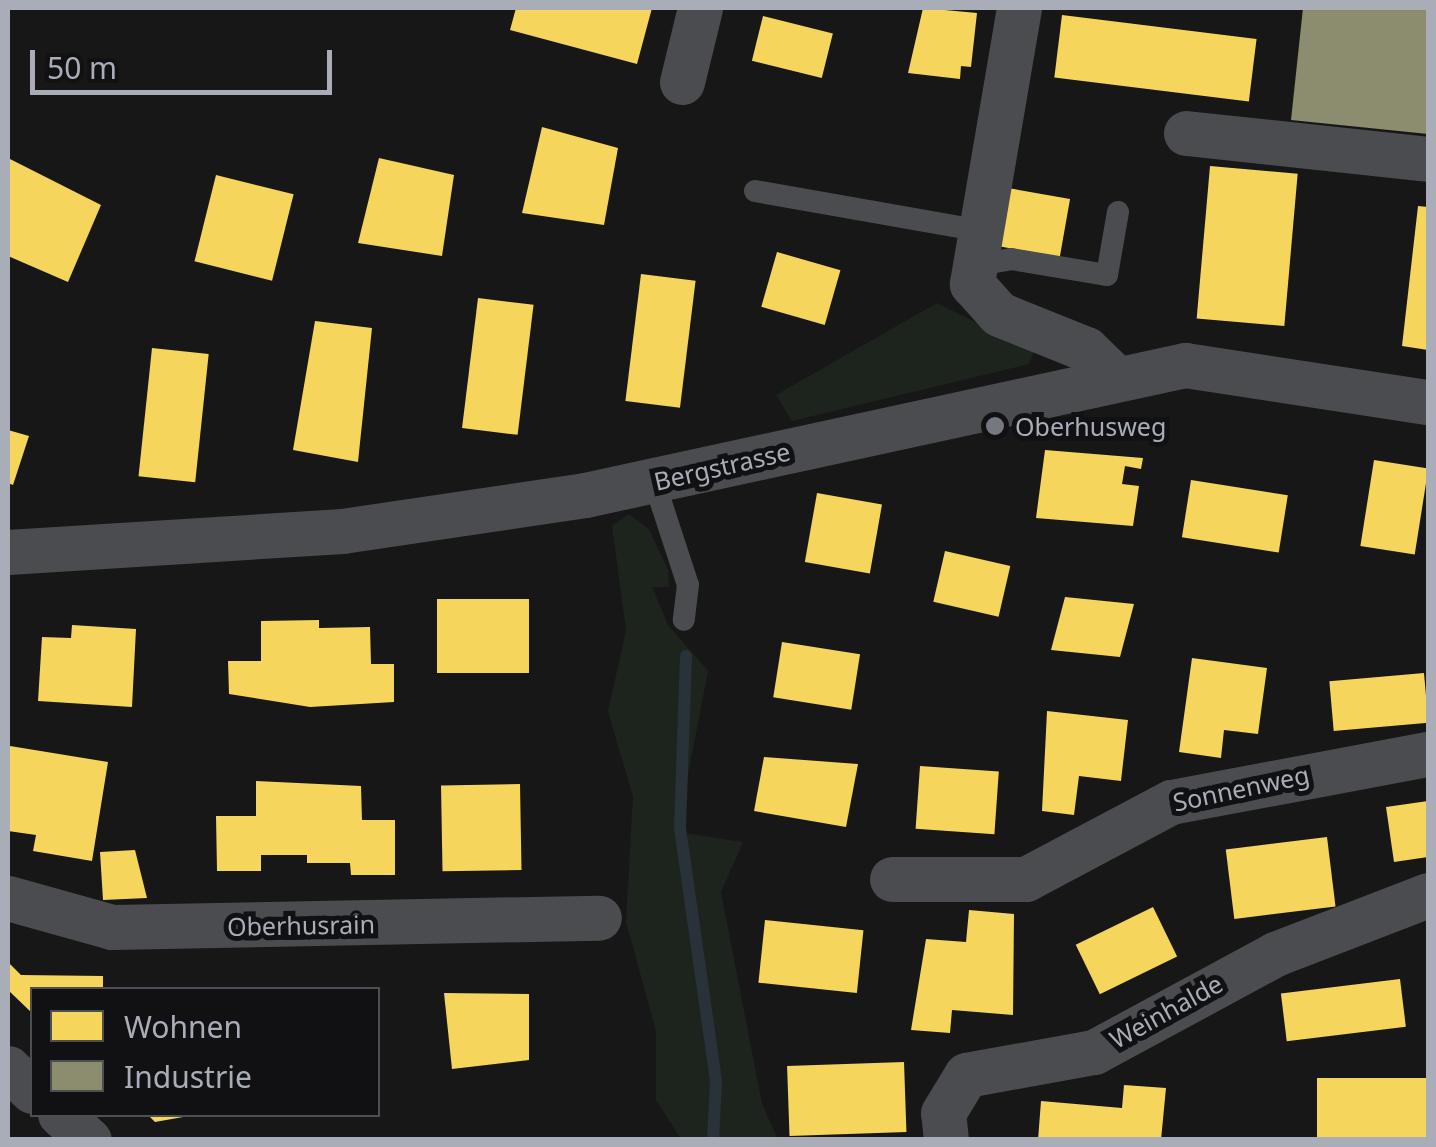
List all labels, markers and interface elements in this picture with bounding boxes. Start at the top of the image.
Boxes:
scale bar [35,30,338,92]
text: 50 m [47,47,117,88]
place label: Oberhusweg [1015,411,1166,441]
marker: Oberhusweg [984,415,1006,437]
street label: Bergstrasse [651,436,793,496]
street label: Sonnenweg [1170,759,1312,817]
street label: Oberhusrain [227,909,375,941]
street label: Weinhalde [1104,968,1228,1054]
legend [30,987,380,1117]
text: Wohnen [124,1006,242,1047]
text: Industrie [124,1056,252,1097]

